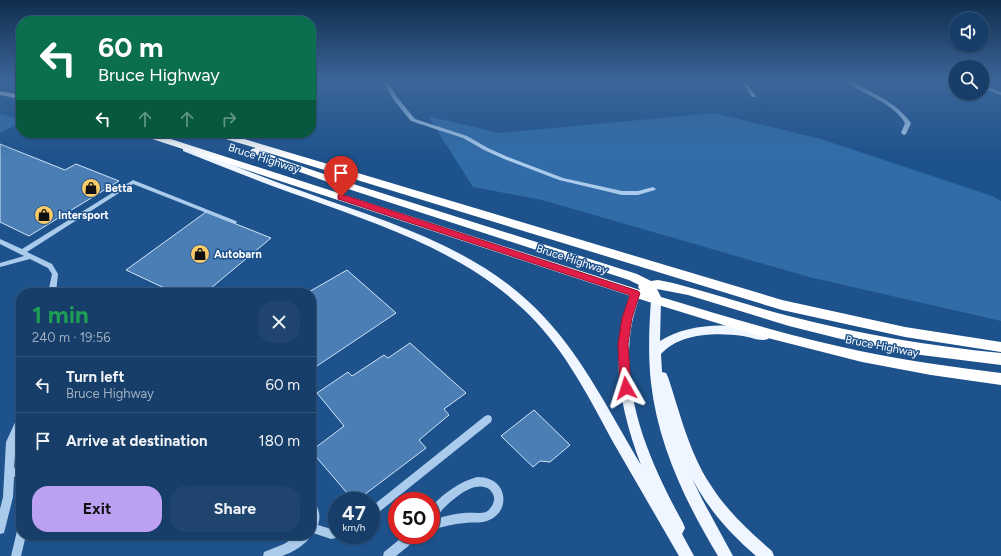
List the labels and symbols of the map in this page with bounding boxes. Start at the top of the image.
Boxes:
street label: Bruce Highway [226,141,301,176]
pin [324,156,358,197]
shop icon: Betta [80,177,102,199]
place label: Betta [105,182,133,195]
shop icon: Intersport [33,204,55,226]
place label: Intersport [58,209,109,222]
street label: Bruce Highway [534,242,609,277]
shop icon: Autobarn [189,243,211,265]
place label: Autobarn [214,248,262,261]
street label: Bruce Highway [844,333,920,360]
position arrow [605,367,647,409]
speed limit sign: 50 [388,492,440,544]

